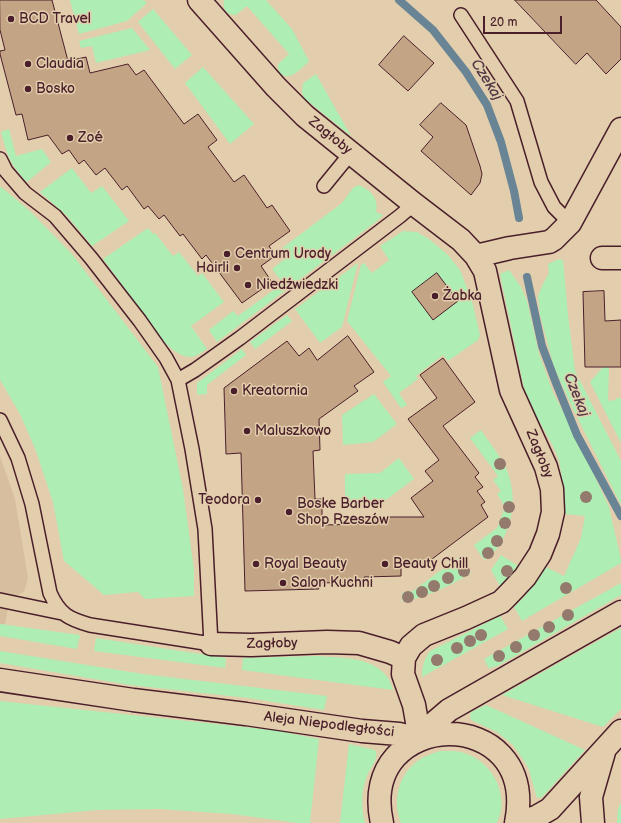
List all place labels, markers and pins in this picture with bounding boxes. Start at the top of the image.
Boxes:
place label: BCD Travel [19,11,91,27]
marker: BCD Travel [6,14,16,24]
place label: Claudia [36,56,84,72]
marker: Claudia [23,59,33,69]
place label: Bosko [36,81,75,97]
marker: Bosko [23,84,33,94]
place label: Zoé [78,130,103,146]
marker: Zoé [65,133,75,143]
place label: Centrum Urody [235,246,331,262]
marker: Centrum Urody [222,249,232,259]
place label: Hairli [196,260,229,276]
marker: Hairli [232,263,242,273]
place label: Niedźwiedzki [256,277,338,293]
marker: Niedźwiedzki [243,280,253,290]
place label: Żabka [443,288,482,304]
marker: Żabka [430,291,440,301]
place label: Kreatornia [242,383,308,399]
marker: Kreatornia [229,386,239,396]
place label: Maluszkowo [255,423,331,439]
marker: Maluszkowo [242,426,252,436]
place label: Teodora [198,492,250,508]
marker: Teodora [253,495,263,505]
place label: Boske Barber Shop Rzeszów [297,496,389,528]
marker: Boske Barber Shop Rzeszów [284,507,294,517]
place label: Royal Beauty [264,556,347,572]
place label: Beauty Chill [393,556,468,572]
marker: Royal Beauty [251,559,261,569]
marker: Beauty Chill [380,559,390,569]
place label: Salon Kuchni [291,575,373,591]
marker: Salon Kuchni [278,578,288,588]

